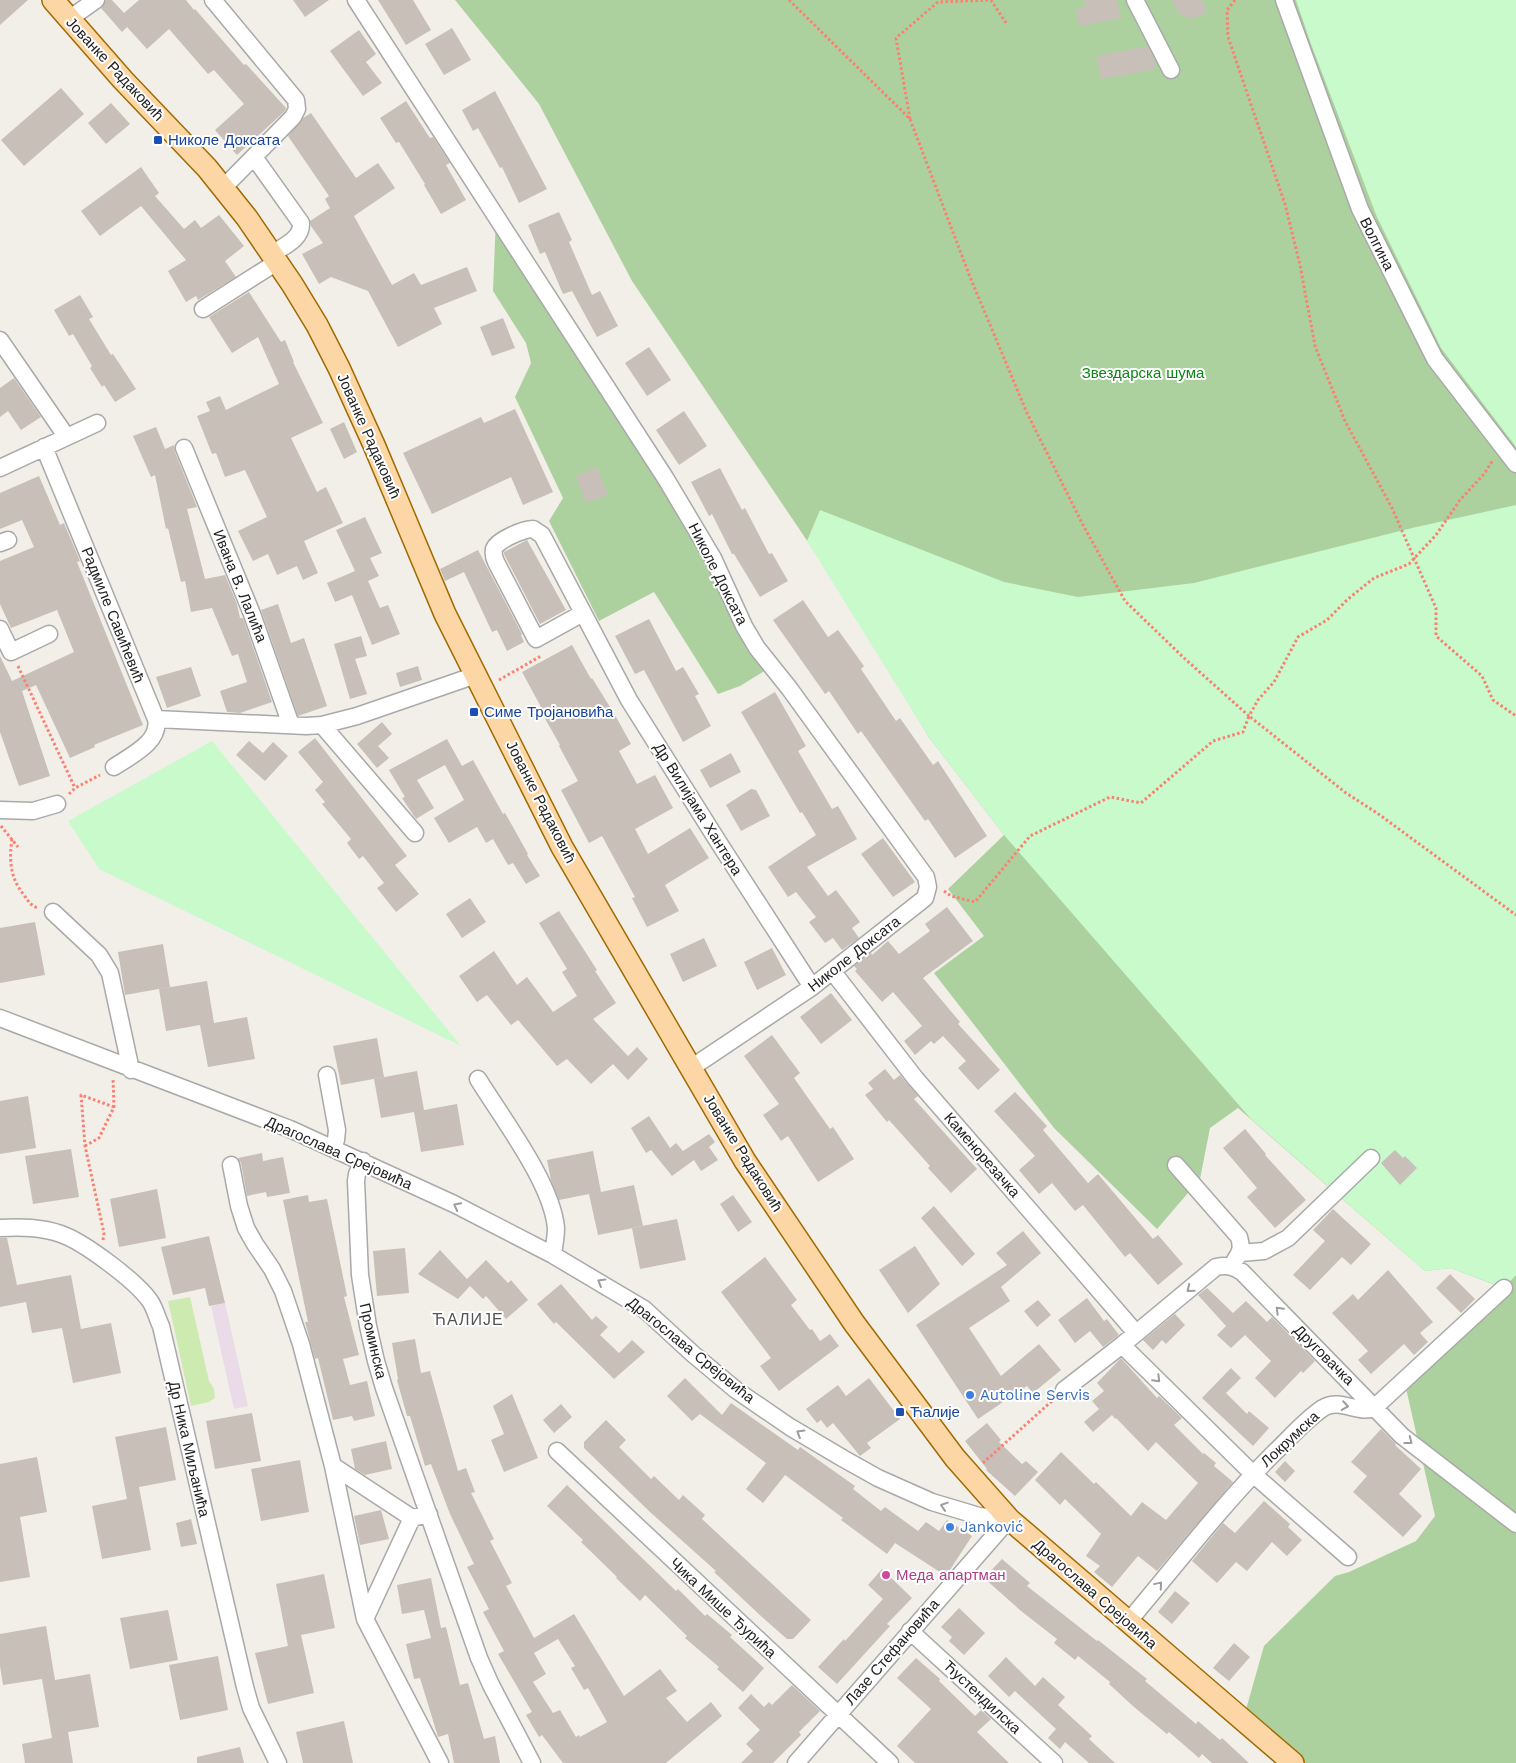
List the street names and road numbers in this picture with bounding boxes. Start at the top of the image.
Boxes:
street label: Јованке Радаковић [62,13,168,125]
street label: Волгина [1356,214,1398,274]
street label: Јованке Радаковић [333,371,405,501]
street label: Николе Доксата [685,520,752,629]
street label: Ивана В. Лалића [209,527,271,646]
street label: Радмиле Савићевић [78,545,148,685]
street label: Јованке Радаковић [502,738,580,866]
street label: Др Вилијама Хантера [650,739,747,879]
street label: Николе Доксата [804,912,904,996]
street label: Јованке Радаковић [700,1091,786,1215]
street label: Каменорезачка [940,1109,1024,1202]
street label: Драгослава Срејовића [263,1113,416,1194]
street label: Драгослава Срејовића [624,1293,759,1407]
street label: Проминска [356,1301,391,1381]
street label: Друговачка [1290,1321,1358,1389]
street label: Др Ника Миљанића [165,1379,214,1520]
street label: Локрумска [1257,1407,1323,1471]
street label: Драгослава Срејовића [1029,1535,1161,1653]
street label: Чика Мише Ђурића [666,1554,780,1662]
street label: Лазе Стефановића [841,1595,943,1709]
street label: Ћустендилска [939,1656,1025,1738]

